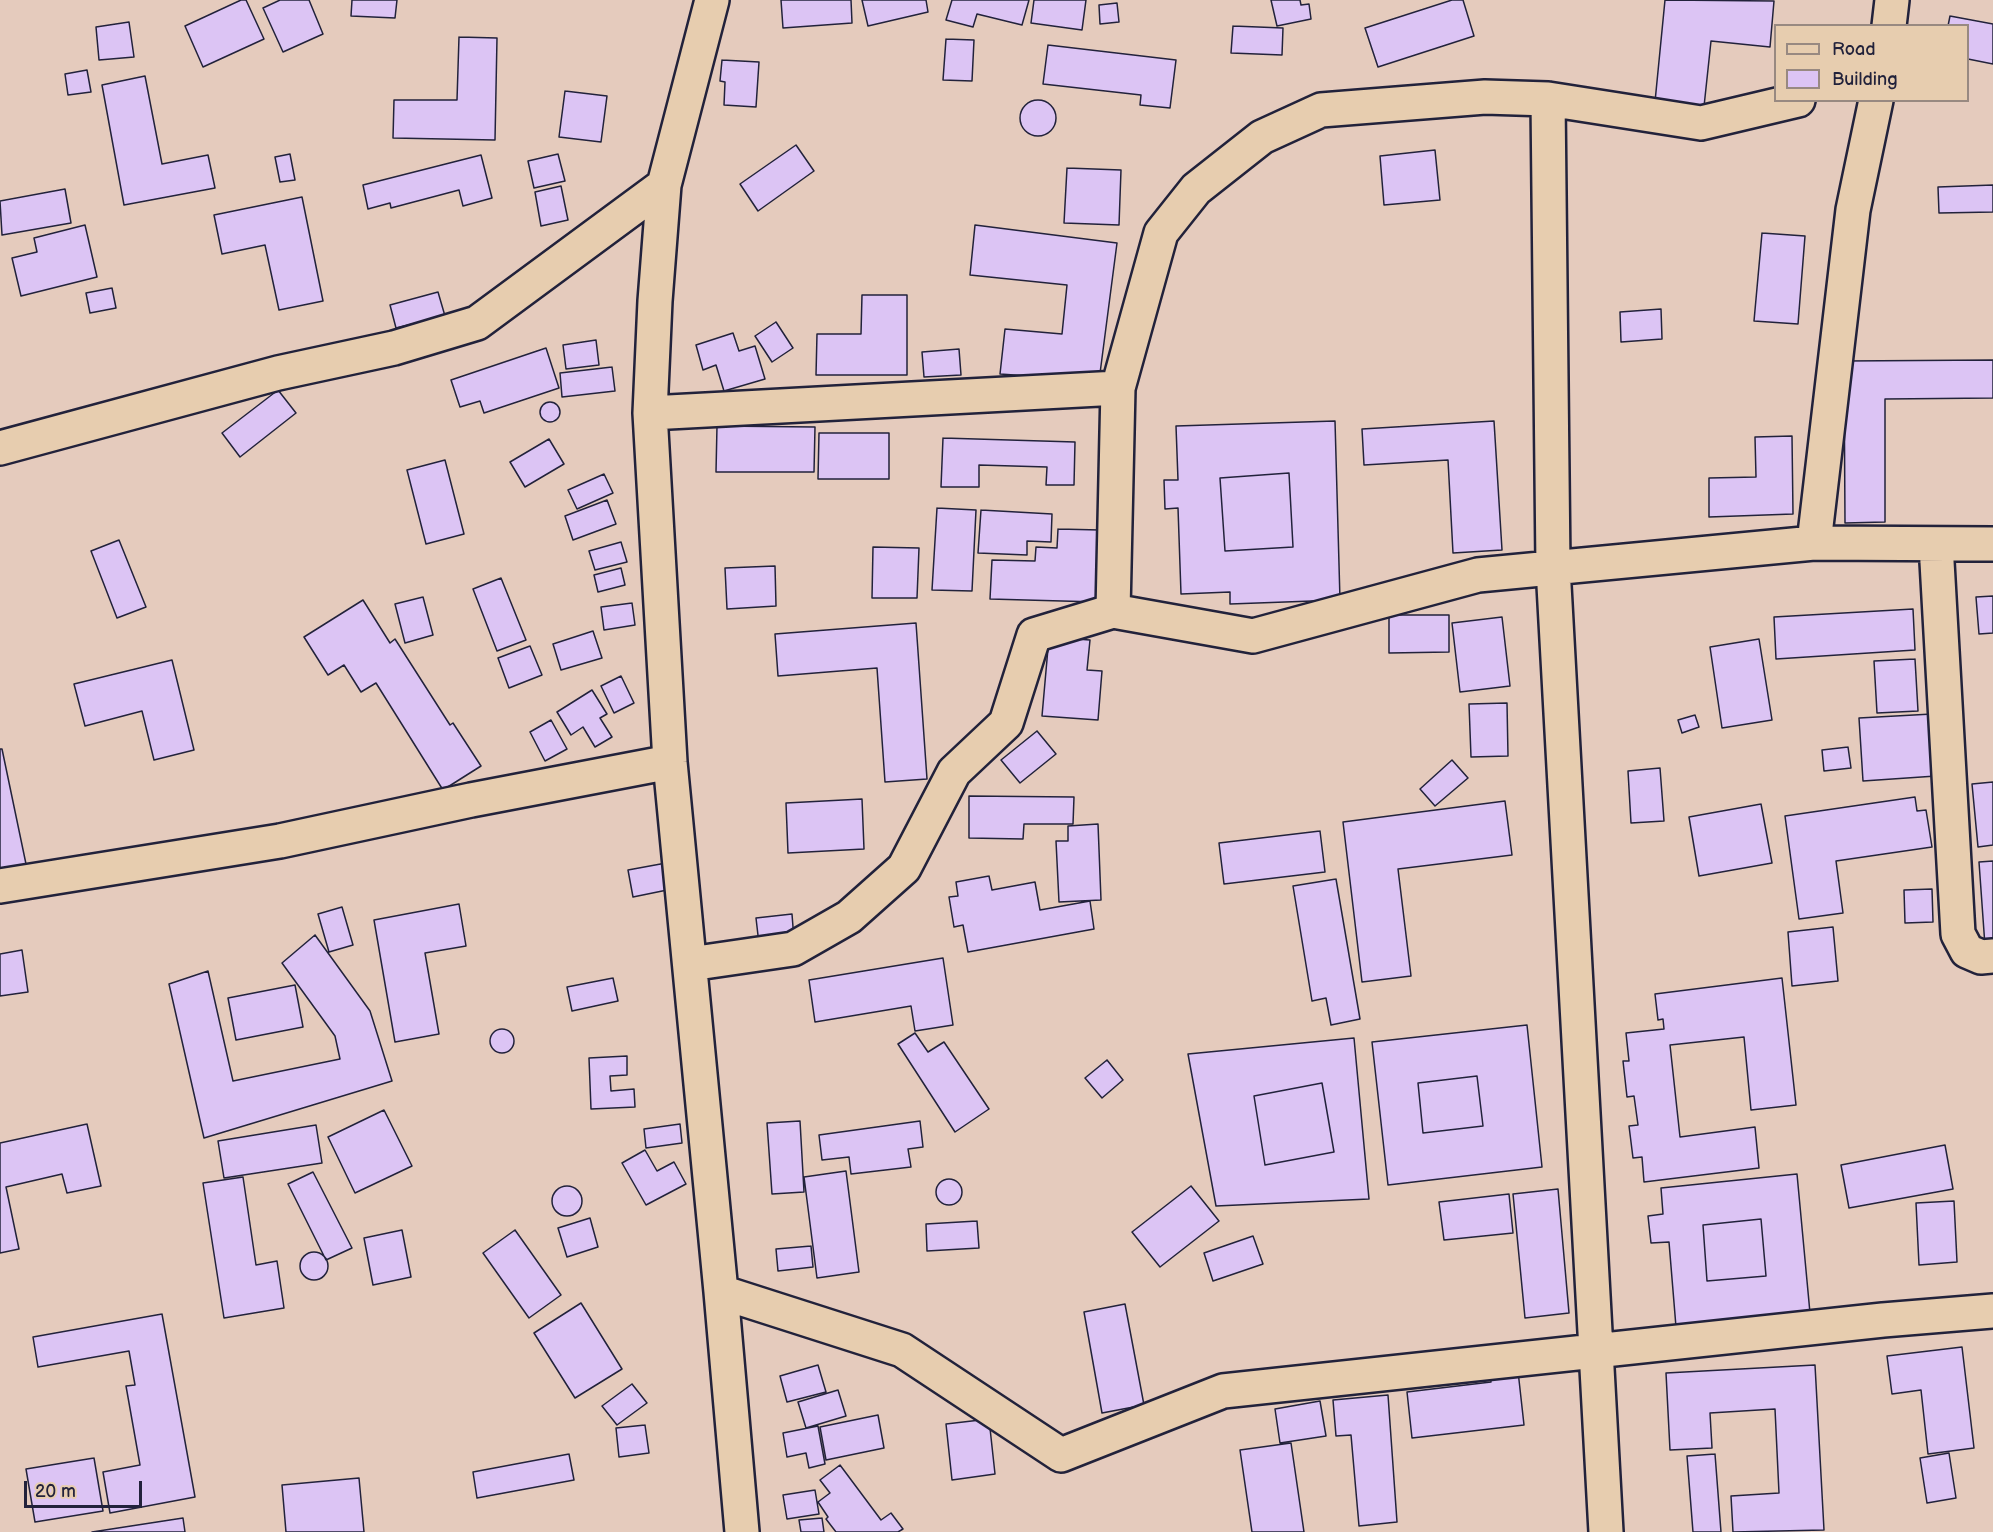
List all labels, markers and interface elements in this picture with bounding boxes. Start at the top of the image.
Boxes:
legend [1774,24,1969,102]
text: Road [1832,39,1876,60]
text: Building [1832,69,1898,90]
scale bar [27,1469,146,1507]
text: 20 m [35,1481,76,1502]

